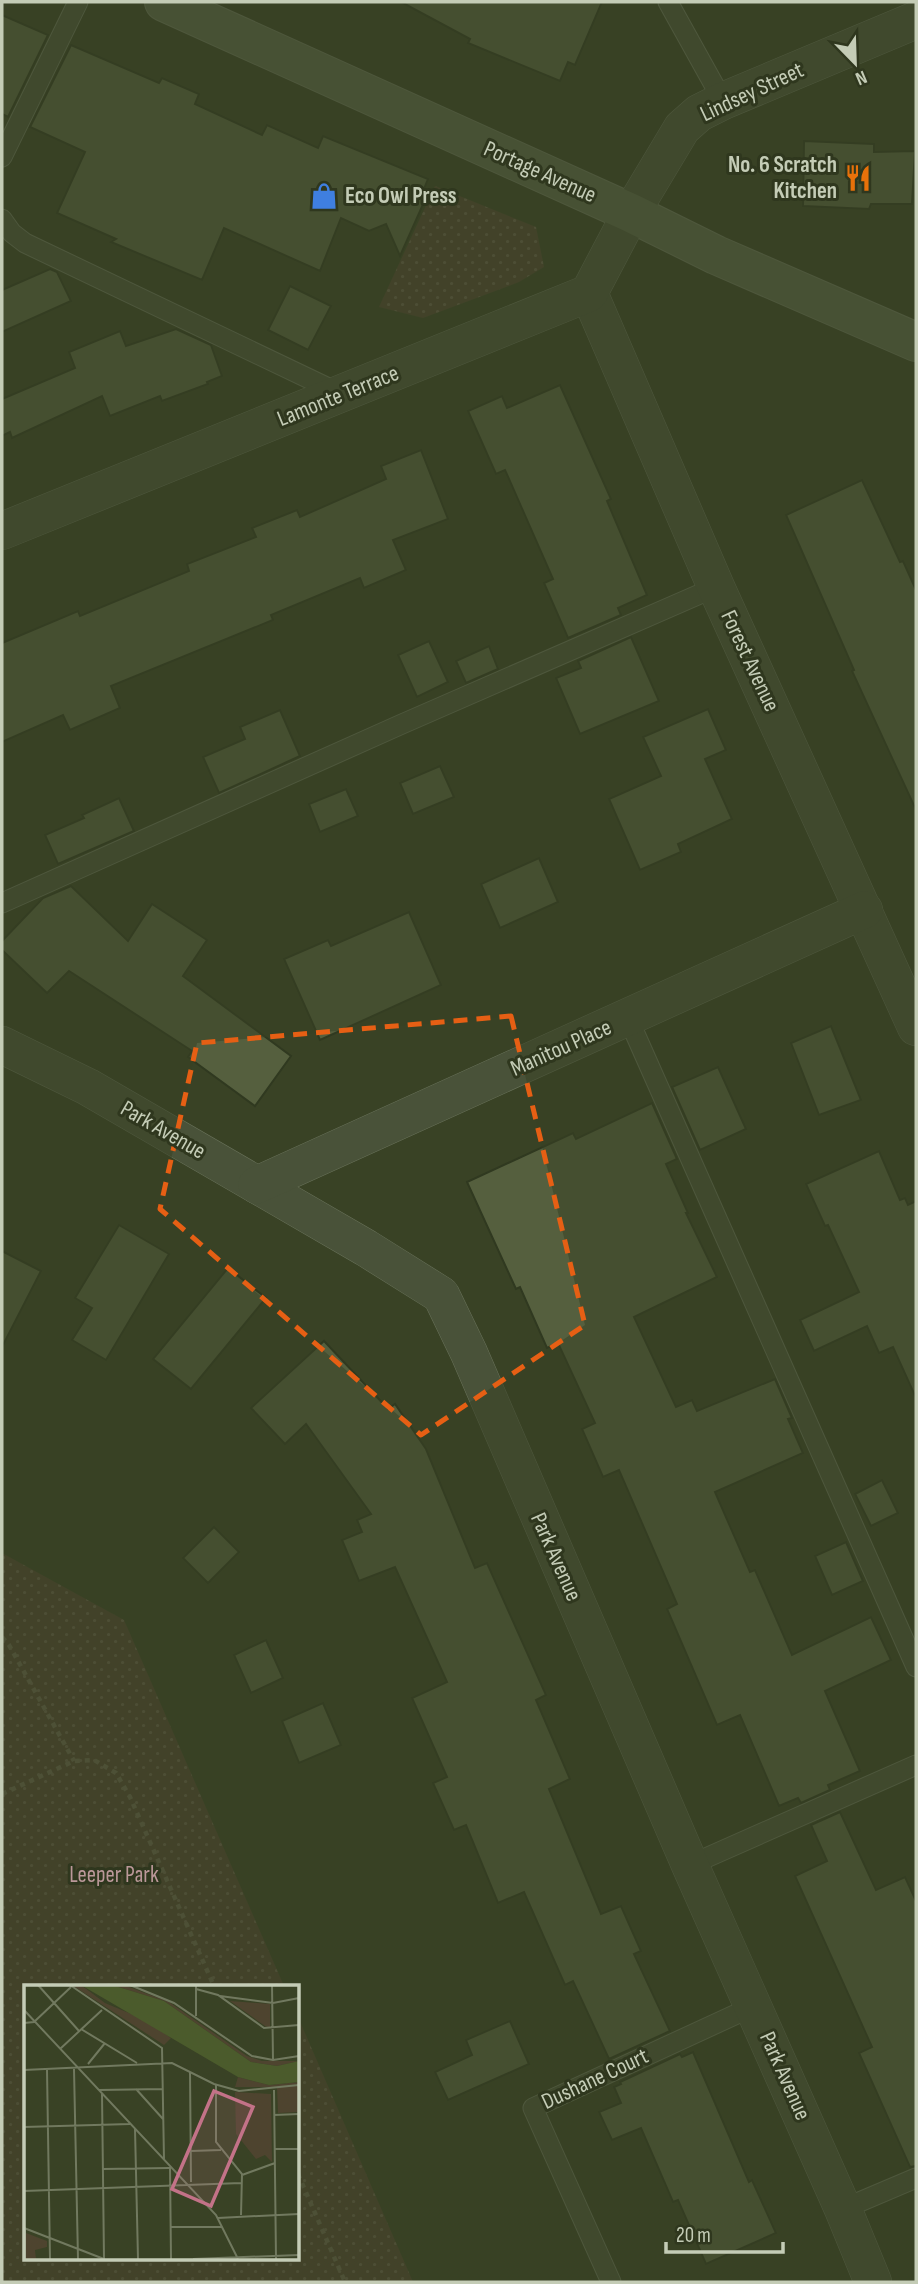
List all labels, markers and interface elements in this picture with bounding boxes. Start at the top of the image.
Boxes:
north arrow [820,28,890,98]
street label: Lindsey Street [696,56,808,128]
text: N [852,65,870,90]
street label: Portage Avenue [479,135,601,209]
place label: No. 6 Scratch Kitchen [728,151,837,205]
restaurant icon: No. 6 Scratch Kitchen [843,163,873,193]
shop icon: Eco Owl Press [309,181,339,211]
place label: Eco Owl Press [345,182,457,210]
street label: Lamonte Terrace [273,359,403,433]
street label: Forest Avenue [714,606,786,716]
street label: Manitou Place [506,1013,616,1083]
street label: Park Avenue [115,1094,211,1166]
street label: Park Avenue [524,1509,588,1605]
park label: Leeper Park [69,1861,159,1889]
inset map [24,1985,299,2260]
street label: Park Avenue [753,2028,817,2124]
street label: Dushane Court [537,2042,653,2116]
scale bar [666,2210,783,2254]
text: 20 m [676,2223,711,2248]

